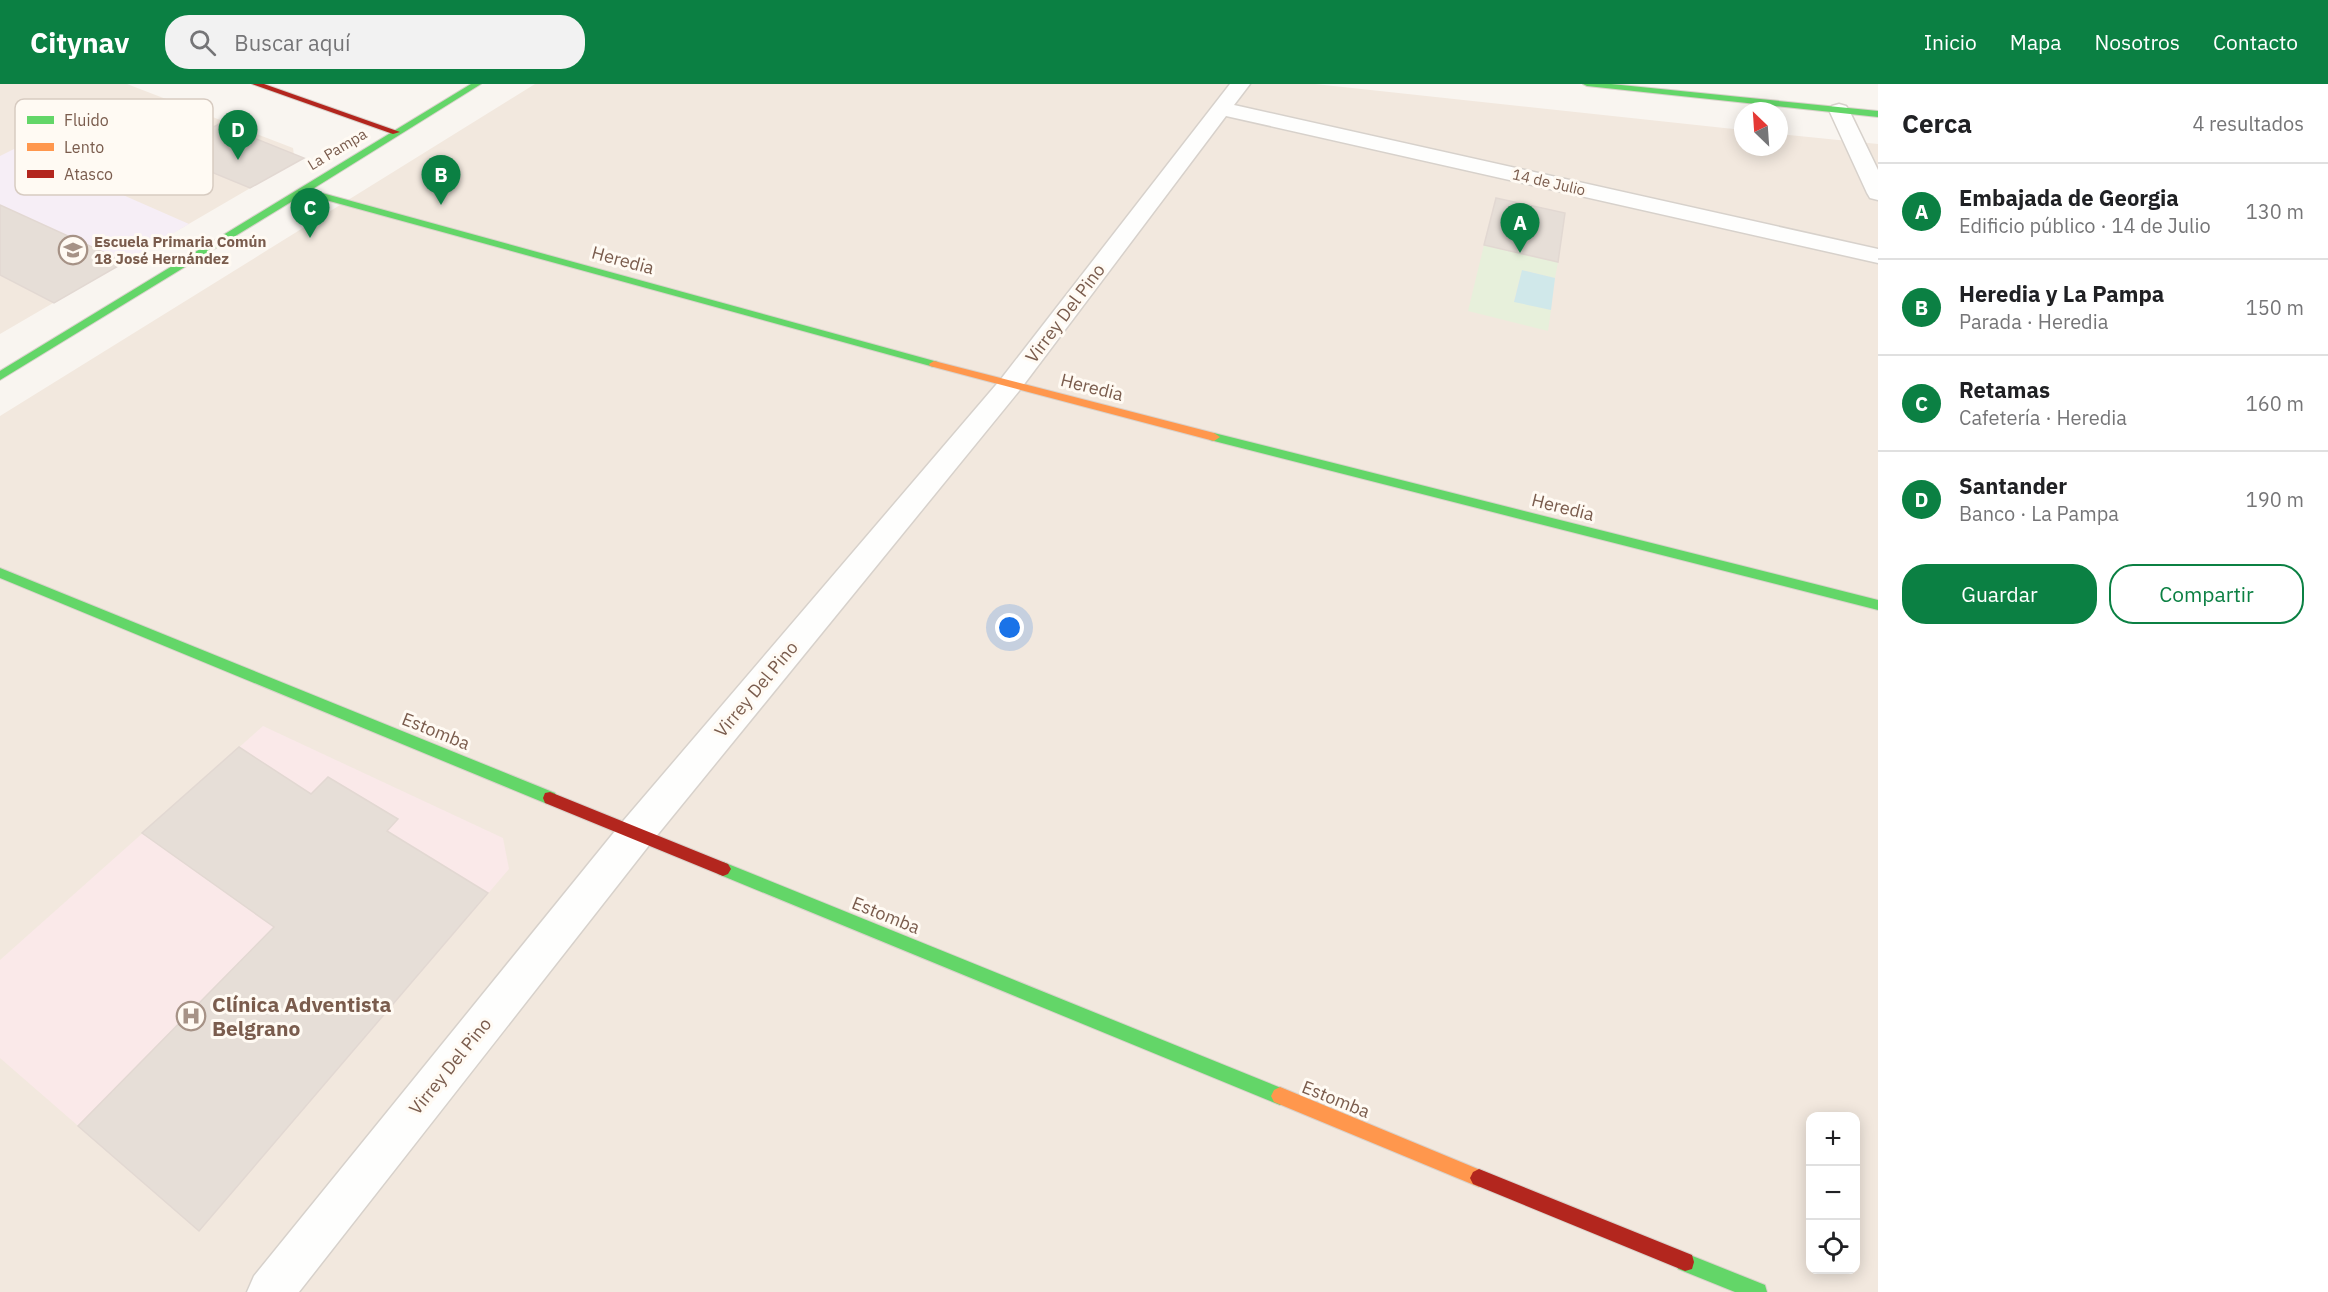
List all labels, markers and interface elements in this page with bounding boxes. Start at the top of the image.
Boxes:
search box [165,15,585,69]
text: Citynav [30,24,129,61]
icon: search [186,26,219,59]
text: Buscar aquí [234,28,351,57]
text: Inicio [1924,28,1977,56]
text: Mapa [2010,28,2062,56]
text: Nosotros [2095,28,2180,56]
text: Contacto [2213,28,2298,56]
legend [15,99,213,195]
north arrow [1734,102,1788,156]
text: Cerca [1902,106,1972,140]
text: Fluido [64,110,109,130]
pin: D [218,110,258,160]
text: 4 resultados [2192,110,2304,137]
street label: La Pampa [304,124,370,174]
text: Lento [64,137,104,157]
pin: B [422,156,460,205]
text: Atasco [64,164,113,184]
street label: 14 de Julio [1511,164,1587,200]
text: Embajada de Georgia [1959,183,2179,212]
pin: C [290,188,330,238]
text: A [1915,198,1928,225]
text: 130 m [2246,198,2304,225]
pin: A [1500,204,1540,253]
text: Edificio público · 14 de Julio [1959,212,2211,239]
place label: Escuela Primaria Común 18 José Hernández [94,232,266,268]
school or university icon: Escuela Primaria Común 18 José Hernández [57,234,89,266]
street label: Heredia [589,241,657,279]
street label: Virrey Del Pino [1020,259,1110,367]
text: Heredia y La Pampa [1959,279,2164,308]
text: B [1915,294,1928,321]
text: 150 m [2246,294,2304,321]
text: Parada · Heredia [1959,308,2108,335]
street label: Heredia [1058,368,1126,406]
text: Retamas [1959,375,2050,404]
text: C [1915,390,1928,417]
text: 160 m [2246,390,2304,417]
text: Cafetería · Heredia [1959,404,2127,431]
text: Santander [1959,471,2067,500]
text: D [1915,486,1928,513]
text: 190 m [2246,486,2304,513]
street label: Heredia [1529,488,1597,526]
text: Banco · La Pampa [1959,500,2119,527]
button: Guardar [1902,564,2097,624]
button: Compartir [2109,564,2304,624]
your location [995,613,1024,642]
street label: Virrey Del Pino [709,636,803,742]
street label: Estomba [399,707,474,755]
street label: Estomba [849,891,924,939]
place label: Clínica Adventista Belgrano [212,990,391,1042]
hospital icon: Clínica Adventista Belgrano [175,1000,207,1032]
street label: Virrey Del Pino [404,1013,496,1119]
street label: Estomba [1299,1075,1374,1123]
map controls [1806,1112,1860,1274]
button: + [1806,1112,1860,1166]
button: − [1806,1166,1860,1220]
button: locate [1806,1220,1860,1274]

